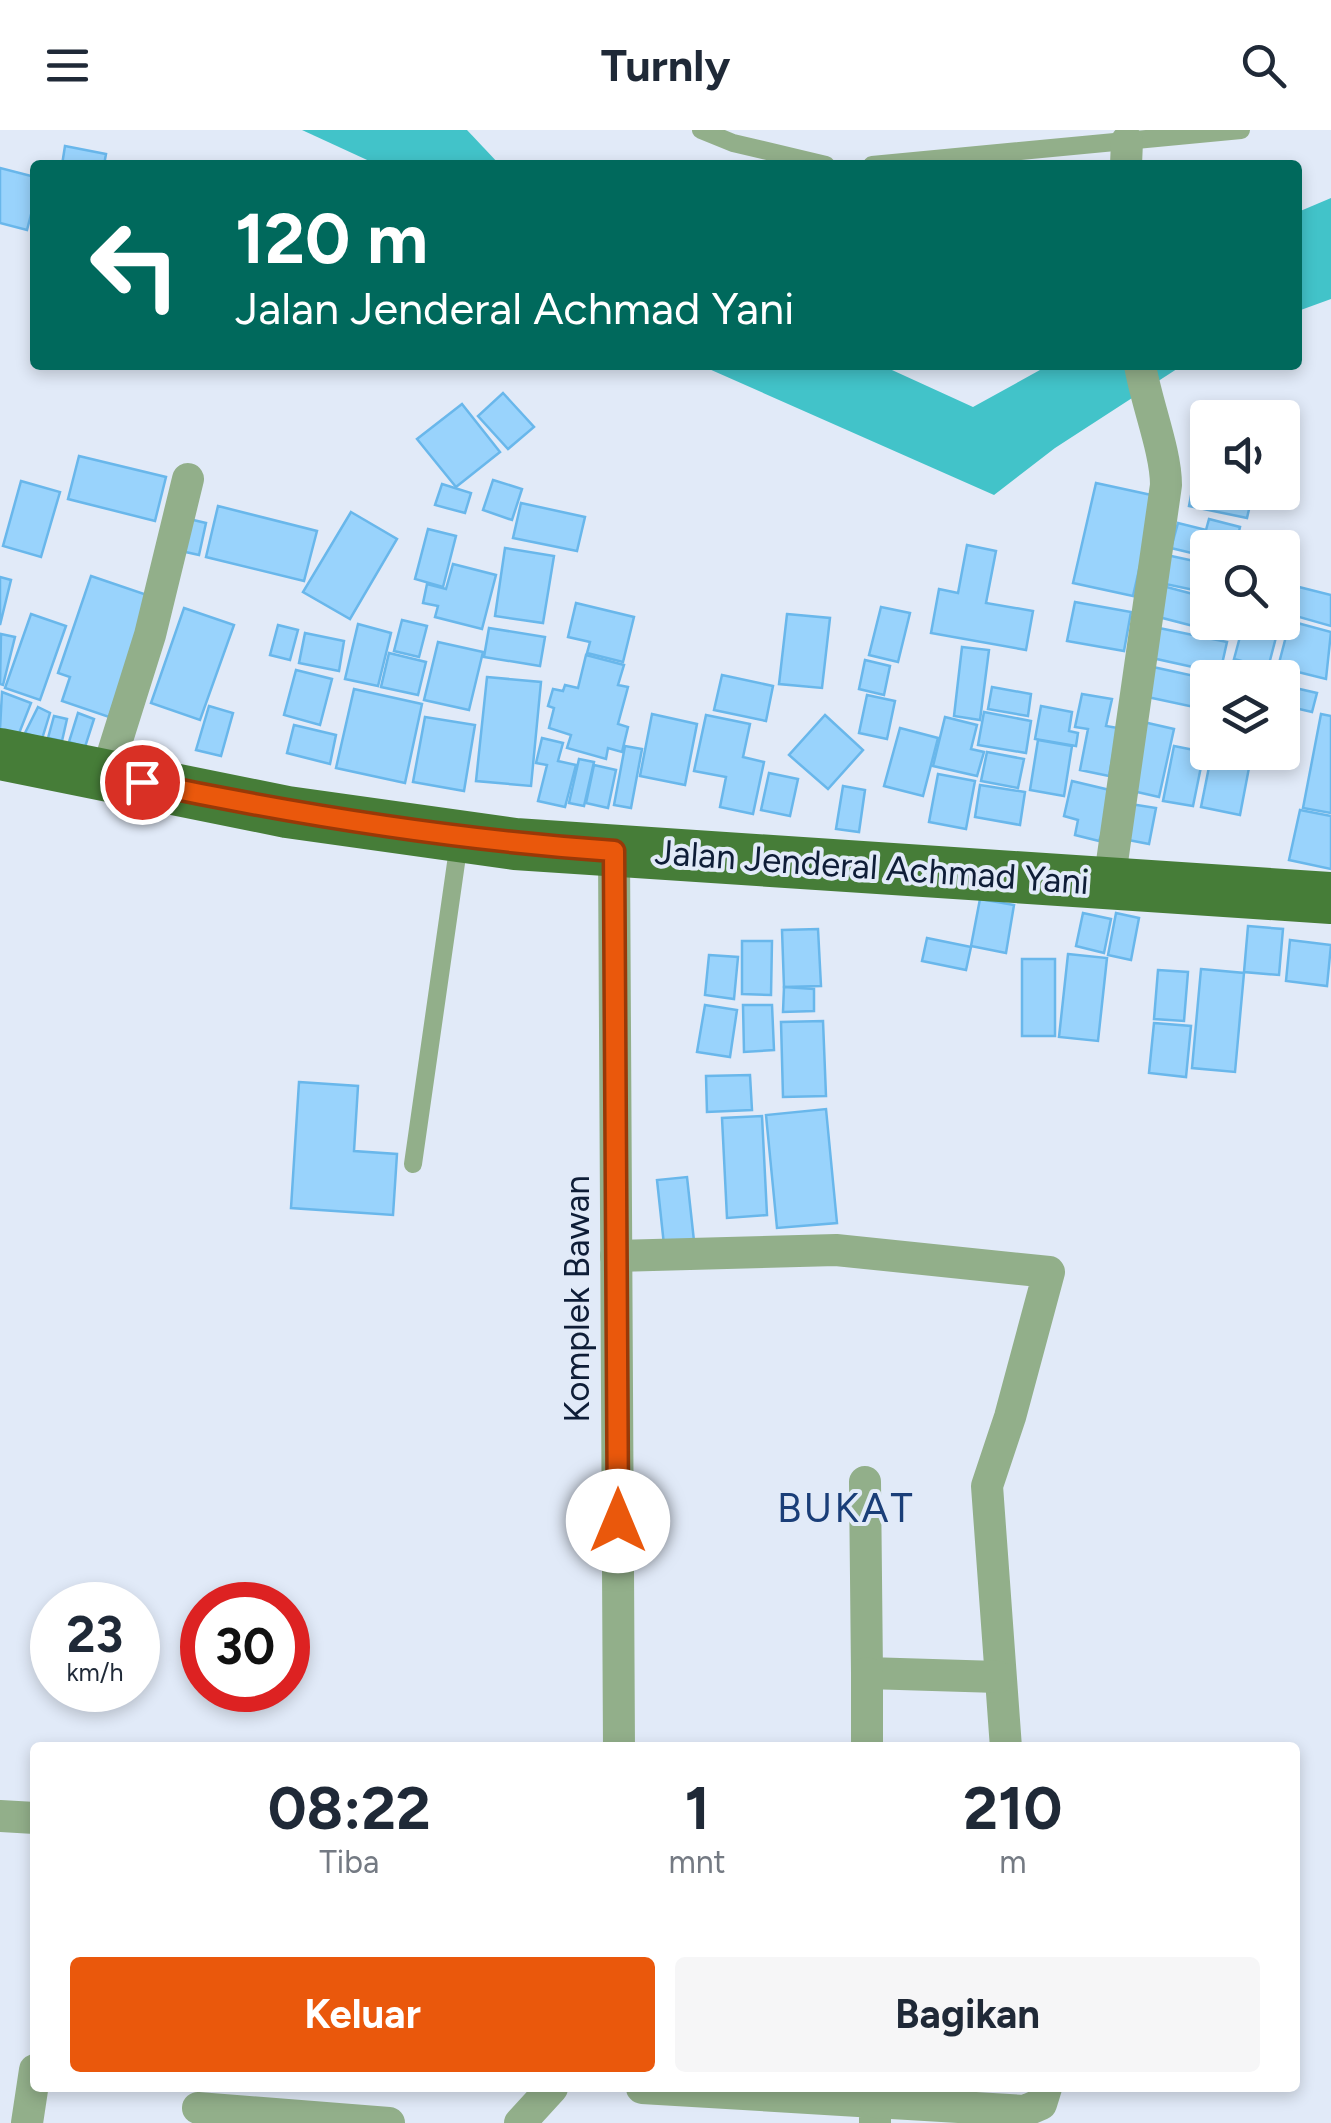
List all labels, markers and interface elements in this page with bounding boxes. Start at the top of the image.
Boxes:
icon: menu [40,38,95,93]
text: Turnly [601,38,730,92]
icon: search [1236,38,1291,93]
text: 120 m [235,196,428,281]
icon: left [70,200,200,330]
text: Jalan Jenderal Achmad Yani [235,281,795,335]
map controls [1190,400,1300,770]
button: sound [1190,400,1300,510]
button: search [1190,530,1300,640]
button: layers [1190,660,1300,770]
pin [100,740,185,825]
icon: arrive [115,755,170,810]
street label: Jalan Jenderal Achmad Yani [653,831,1091,903]
street label: Komplek Bawan [556,1175,598,1423]
position arrow [566,1469,670,1573]
district label: BUKAT [777,1484,915,1532]
speed limit sign: 30 [180,1582,310,1712]
text: 23 [67,1604,123,1665]
text: km/h [66,1657,124,1687]
text: 08:22 [268,1772,431,1844]
text: 1 [684,1772,710,1844]
text: 210 [963,1772,1062,1844]
text: Tiba [319,1843,379,1881]
text: mnt [668,1843,726,1881]
text: m [999,1843,1026,1881]
button: Keluar [70,1957,655,2072]
button: Bagikan [675,1957,1260,2072]

